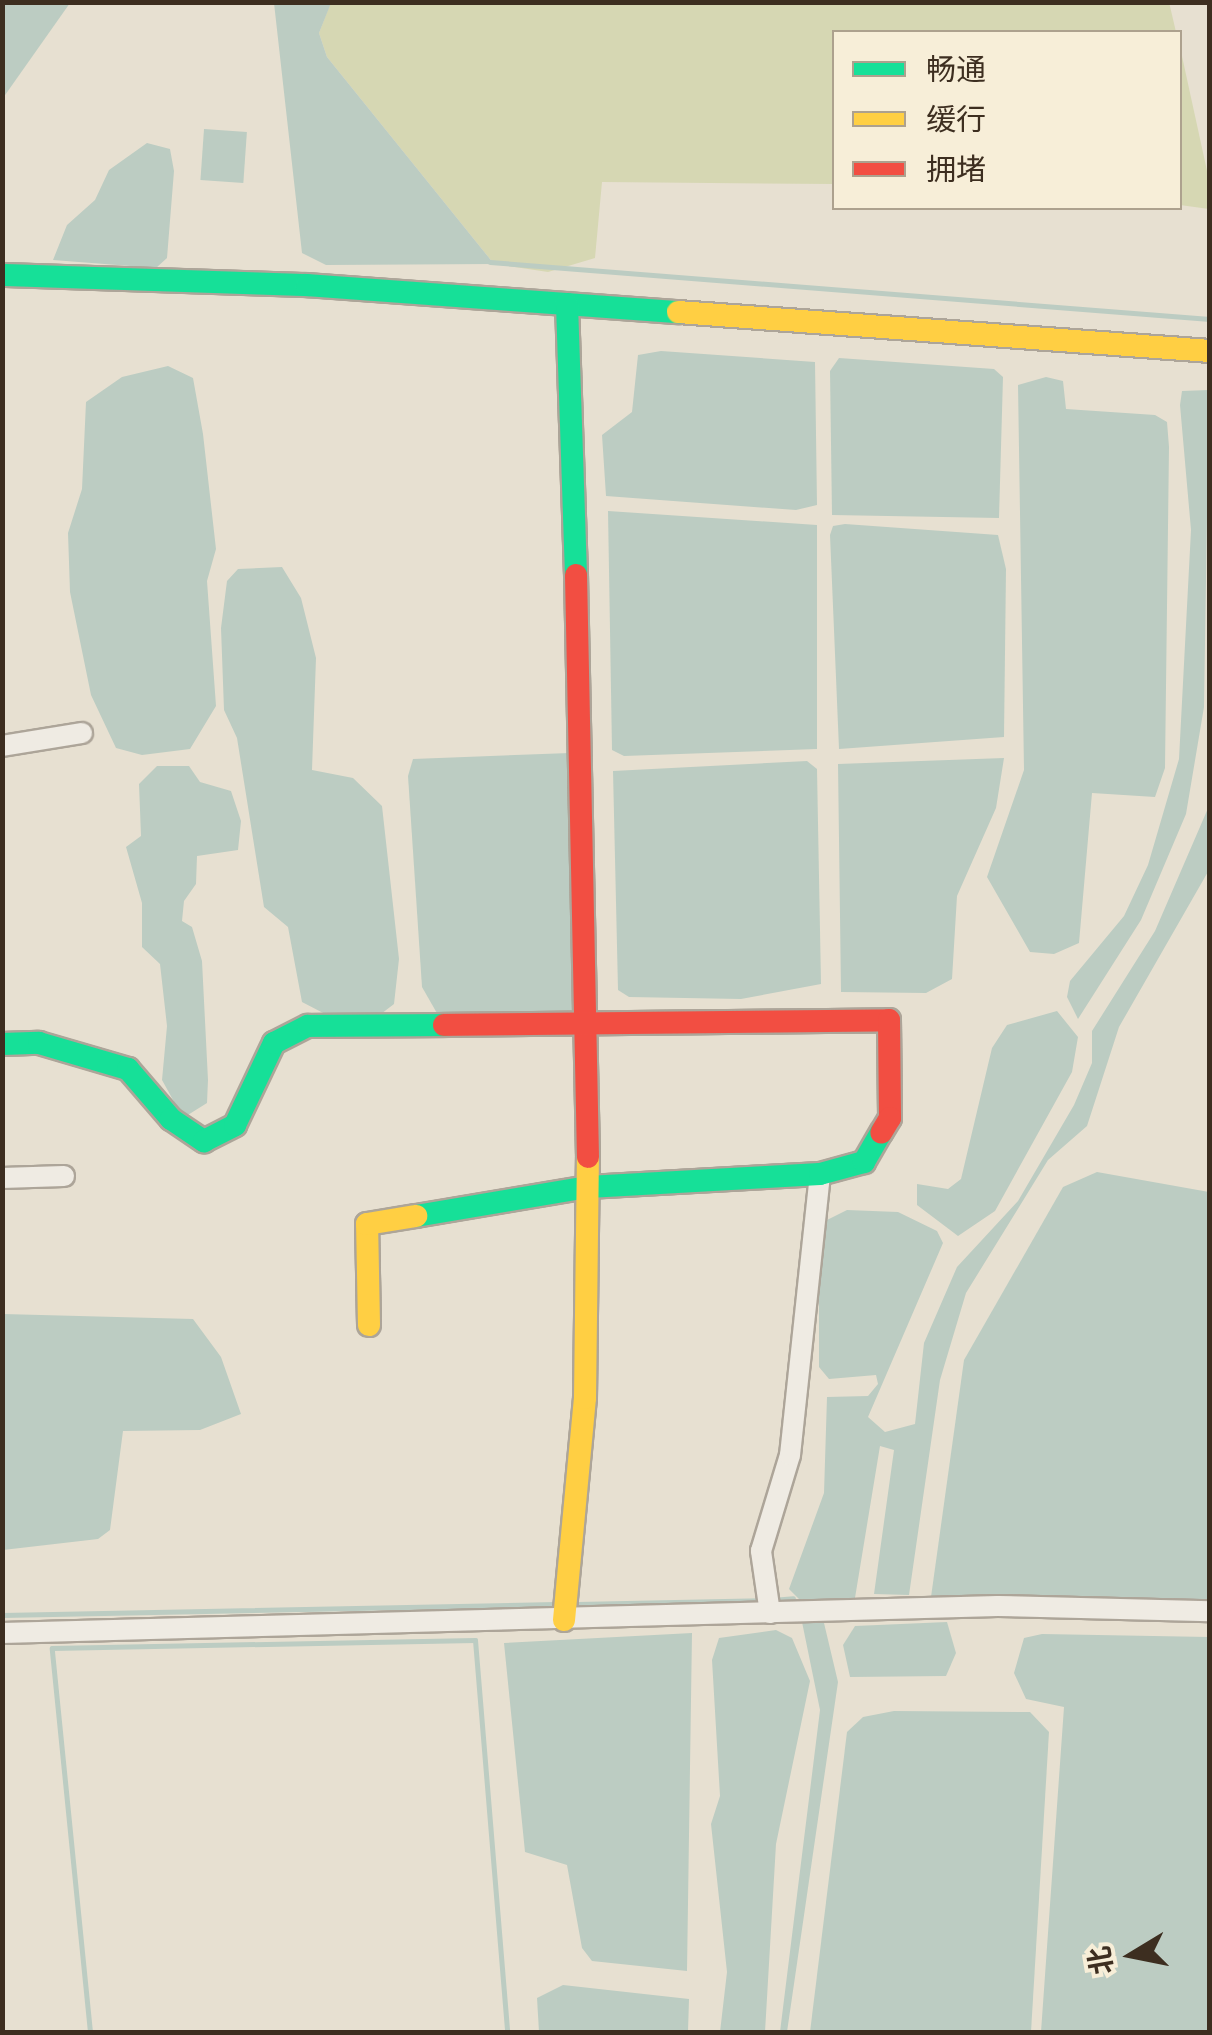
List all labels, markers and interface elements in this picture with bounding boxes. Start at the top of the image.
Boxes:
legend [832,30,1182,210]
text: 畅通 [926,48,986,94]
text: 缓行 [926,98,986,144]
text: 拥堵 [926,148,986,194]
north arrow [1082,1905,1182,2005]
text: 北 [1078,1943,1126,1978]

